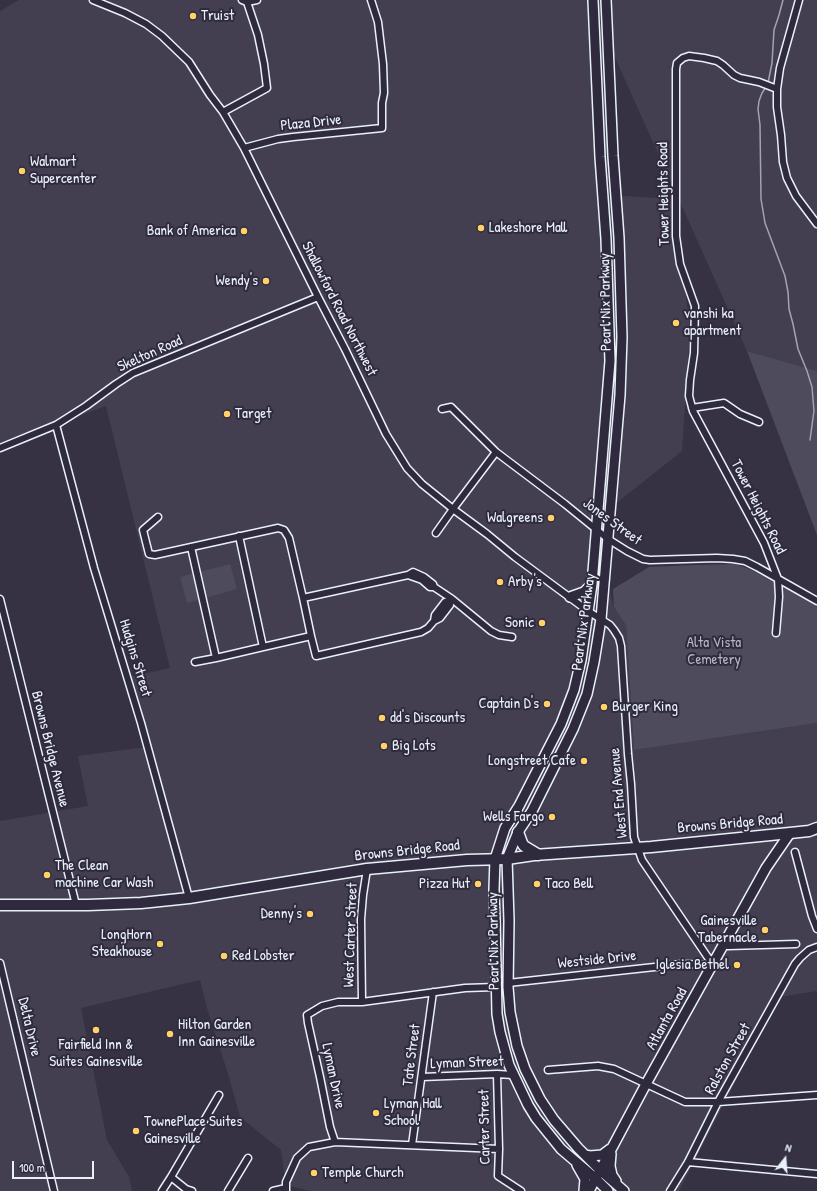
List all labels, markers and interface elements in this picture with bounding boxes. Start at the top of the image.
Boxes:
place label: Truist [201,7,234,25]
marker: Truist [188,11,198,21]
street label: Plaza Drive [280,111,342,135]
street label: Tower Heights Road [654,142,674,246]
place label: Walmart Supercenter [30,153,97,188]
marker: Walmart Supercenter [17,166,27,176]
place label: Lakeshore Mall [489,219,567,237]
place label: Bank of America [147,222,236,240]
marker: Lakeshore Mall [476,223,486,233]
marker: Bank of America [239,226,249,236]
street label: Shallowford Road Northwest [297,239,381,379]
street label: Pearl Nix Parkway [596,253,616,351]
place label: Wendy's [216,272,258,290]
marker: Wendy's [261,276,271,286]
place label: vanshi ka apartment [684,305,741,340]
marker: vanshi ka apartment [671,318,681,328]
street label: Skelton Road [115,332,185,376]
place label: Target [235,405,271,423]
marker: Target [222,409,232,419]
street label: Tower Heights Road [726,457,790,557]
street label: Jones Street [579,495,645,549]
place label: Walgreens [487,509,543,527]
marker: Walgreens [546,513,556,523]
street label: Pearl Nix Parkway [568,572,600,672]
place label: Arby's [508,573,542,591]
marker: Arby's [495,577,505,587]
place label: Sonic [505,614,534,632]
street label: Hudgins Street [115,617,155,699]
marker: Sonic [537,618,547,628]
park label: Alta Vista Cemetery [687,634,741,669]
street label: Browns Bridge Avenue [27,689,73,809]
place label: Captain D's [478,695,539,713]
place label: Burger King [612,698,678,716]
marker: Captain D's [542,699,552,709]
marker: Burger King [599,702,609,712]
place label: dd's Discounts [390,709,465,727]
marker: dd's Discounts [377,713,387,723]
place label: Big Lots [392,737,436,755]
marker: Big Lots [379,741,389,751]
street label: West End Avenue [606,747,632,839]
place label: Longstreet Cafe [488,752,576,770]
marker: Longstreet Cafe [579,756,589,766]
place label: Wells Fargo [483,808,544,826]
street label: Browns Bridge Road [677,810,783,838]
marker: Wells Fargo [547,812,557,822]
street label: Browns Bridge Road [354,837,460,865]
place label: The Clean machine Car Wash [55,857,153,892]
marker: The Clean machine Car Wash [42,870,52,880]
place label: Pizza Hut [419,875,470,893]
place label: Taco Bell [545,875,593,893]
marker: Pizza Hut [473,879,483,889]
marker: Taco Bell [532,879,542,889]
street label: West Carter Street [340,882,362,988]
street label: Pearl Nix Parkway [484,892,504,990]
place label: Denny's [261,905,302,923]
marker: Denny's [305,909,315,919]
place label: Gainesville Tabernacle [698,912,757,947]
marker: Gainesville Tabernacle [760,925,770,935]
place label: LongHorn Steakhouse [92,926,152,961]
marker: LongHorn Steakhouse [155,939,165,949]
place label: Red Lobster [232,947,295,965]
street label: Westside Drive [557,947,637,973]
marker: Red Lobster [219,951,229,961]
place label: Iglesia Bethel [655,956,729,974]
marker: Iglesia Bethel [732,960,742,970]
street label: Atlanta Road [643,985,691,1053]
street label: Delta Drive [14,996,44,1058]
place label: Hilton Garden Inn Gainesville [178,1016,255,1051]
street label: Ralston Street [701,1020,755,1098]
street label: Tate Street [399,1023,425,1087]
marker: Fairfield Inn & Suites Gainesville [91,1025,101,1035]
marker: Hilton Garden Inn Gainesville [165,1029,175,1039]
place label: Fairfield Inn & Suites Gainesville [49,1036,143,1071]
street label: Lyman Drive [317,1042,349,1110]
street label: Lyman Street [430,1053,504,1073]
street label: Carter Street [475,1089,495,1165]
place label: Lyman Hall School [384,1095,442,1130]
marker: Lyman Hall School [371,1108,381,1118]
place label: TownePlace Suites Gainesville [144,1113,242,1148]
marker: TownePlace Suites Gainesville [131,1126,141,1136]
north arrow [765,1139,805,1179]
text: N [784,1140,793,1155]
scale bar [14,1153,96,1179]
text: 100 m [19,1159,45,1176]
place label: Temple Church [322,1164,403,1182]
marker: Temple Church [309,1168,319,1178]

